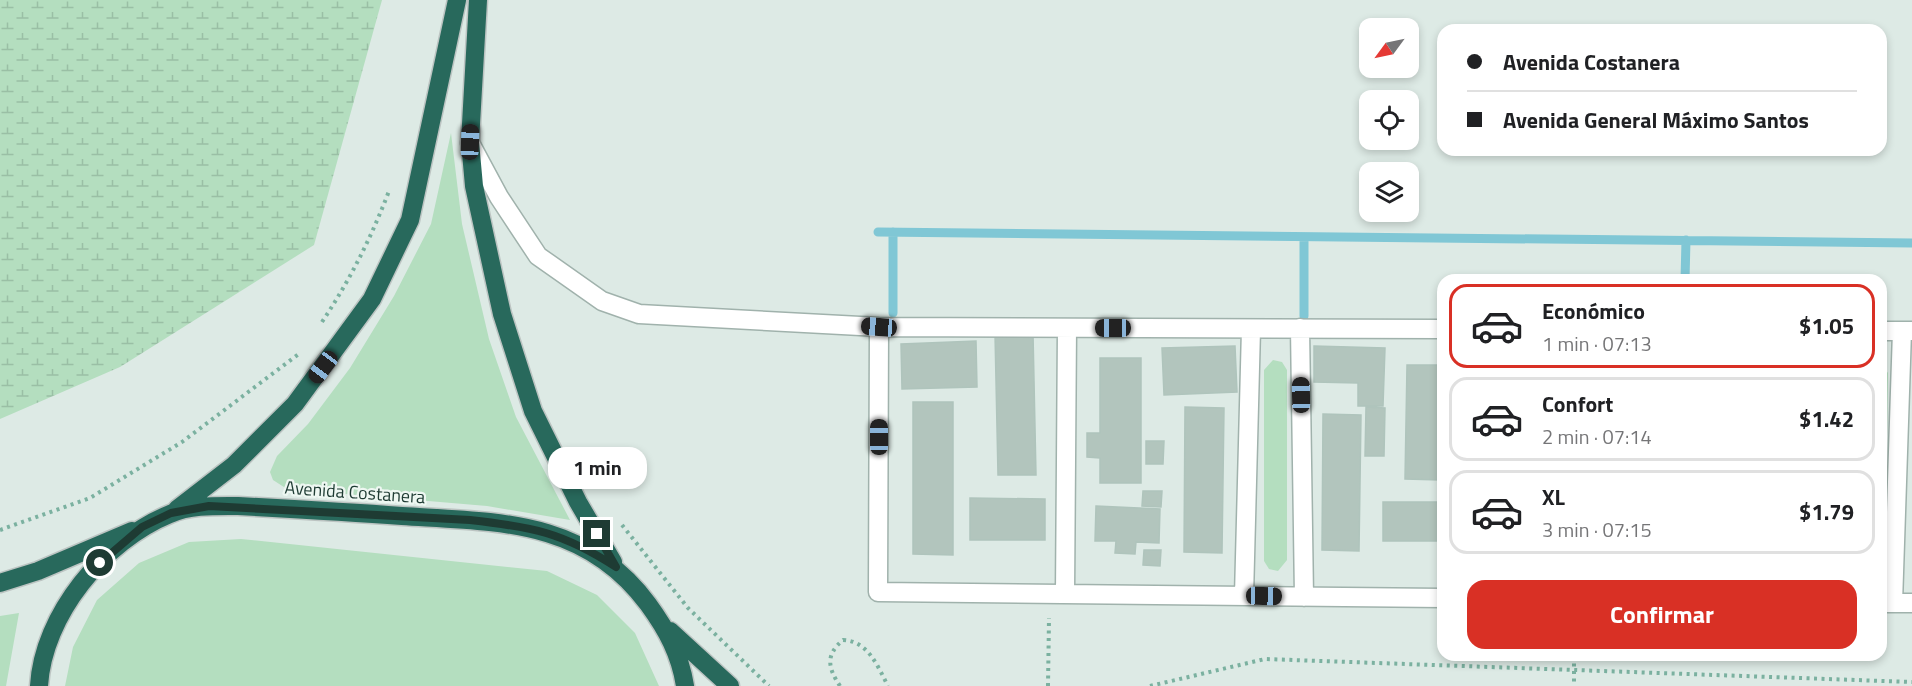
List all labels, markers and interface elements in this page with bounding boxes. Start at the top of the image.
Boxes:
north arrow [1359,18,1419,78]
map controls [1359,18,1419,222]
text: Avenida Costanera [1503,45,1680,79]
button: locate [1359,90,1419,150]
text: Avenida General Máximo Santos [1503,103,1809,137]
car [460,124,480,160]
button: layers [1359,162,1419,222]
text: Económico [1542,294,1645,328]
icon: car [1470,299,1524,353]
text: $1.05 [1799,309,1854,343]
car [860,317,898,337]
car [1095,319,1131,337]
text: 1 min · 07:13 [1542,328,1652,359]
car [305,347,341,387]
car [1292,377,1310,413]
text: Confort [1542,387,1613,421]
icon: car [1470,392,1524,446]
text: $1.42 [1799,402,1854,436]
car [870,419,888,455]
text: 2 min · 07:14 [1542,421,1652,452]
callout: 1 min [548,447,646,489]
text: 1 min [573,452,622,483]
street label: Avenida Costanera [284,474,426,510]
text: XL [1542,480,1565,514]
icon: car [1470,485,1524,539]
text: $1.79 [1799,495,1854,529]
text: 3 min · 07:15 [1542,514,1652,545]
route end [583,520,610,547]
route start [86,549,113,576]
button: Confirmar [1467,580,1857,649]
car [1246,587,1282,605]

